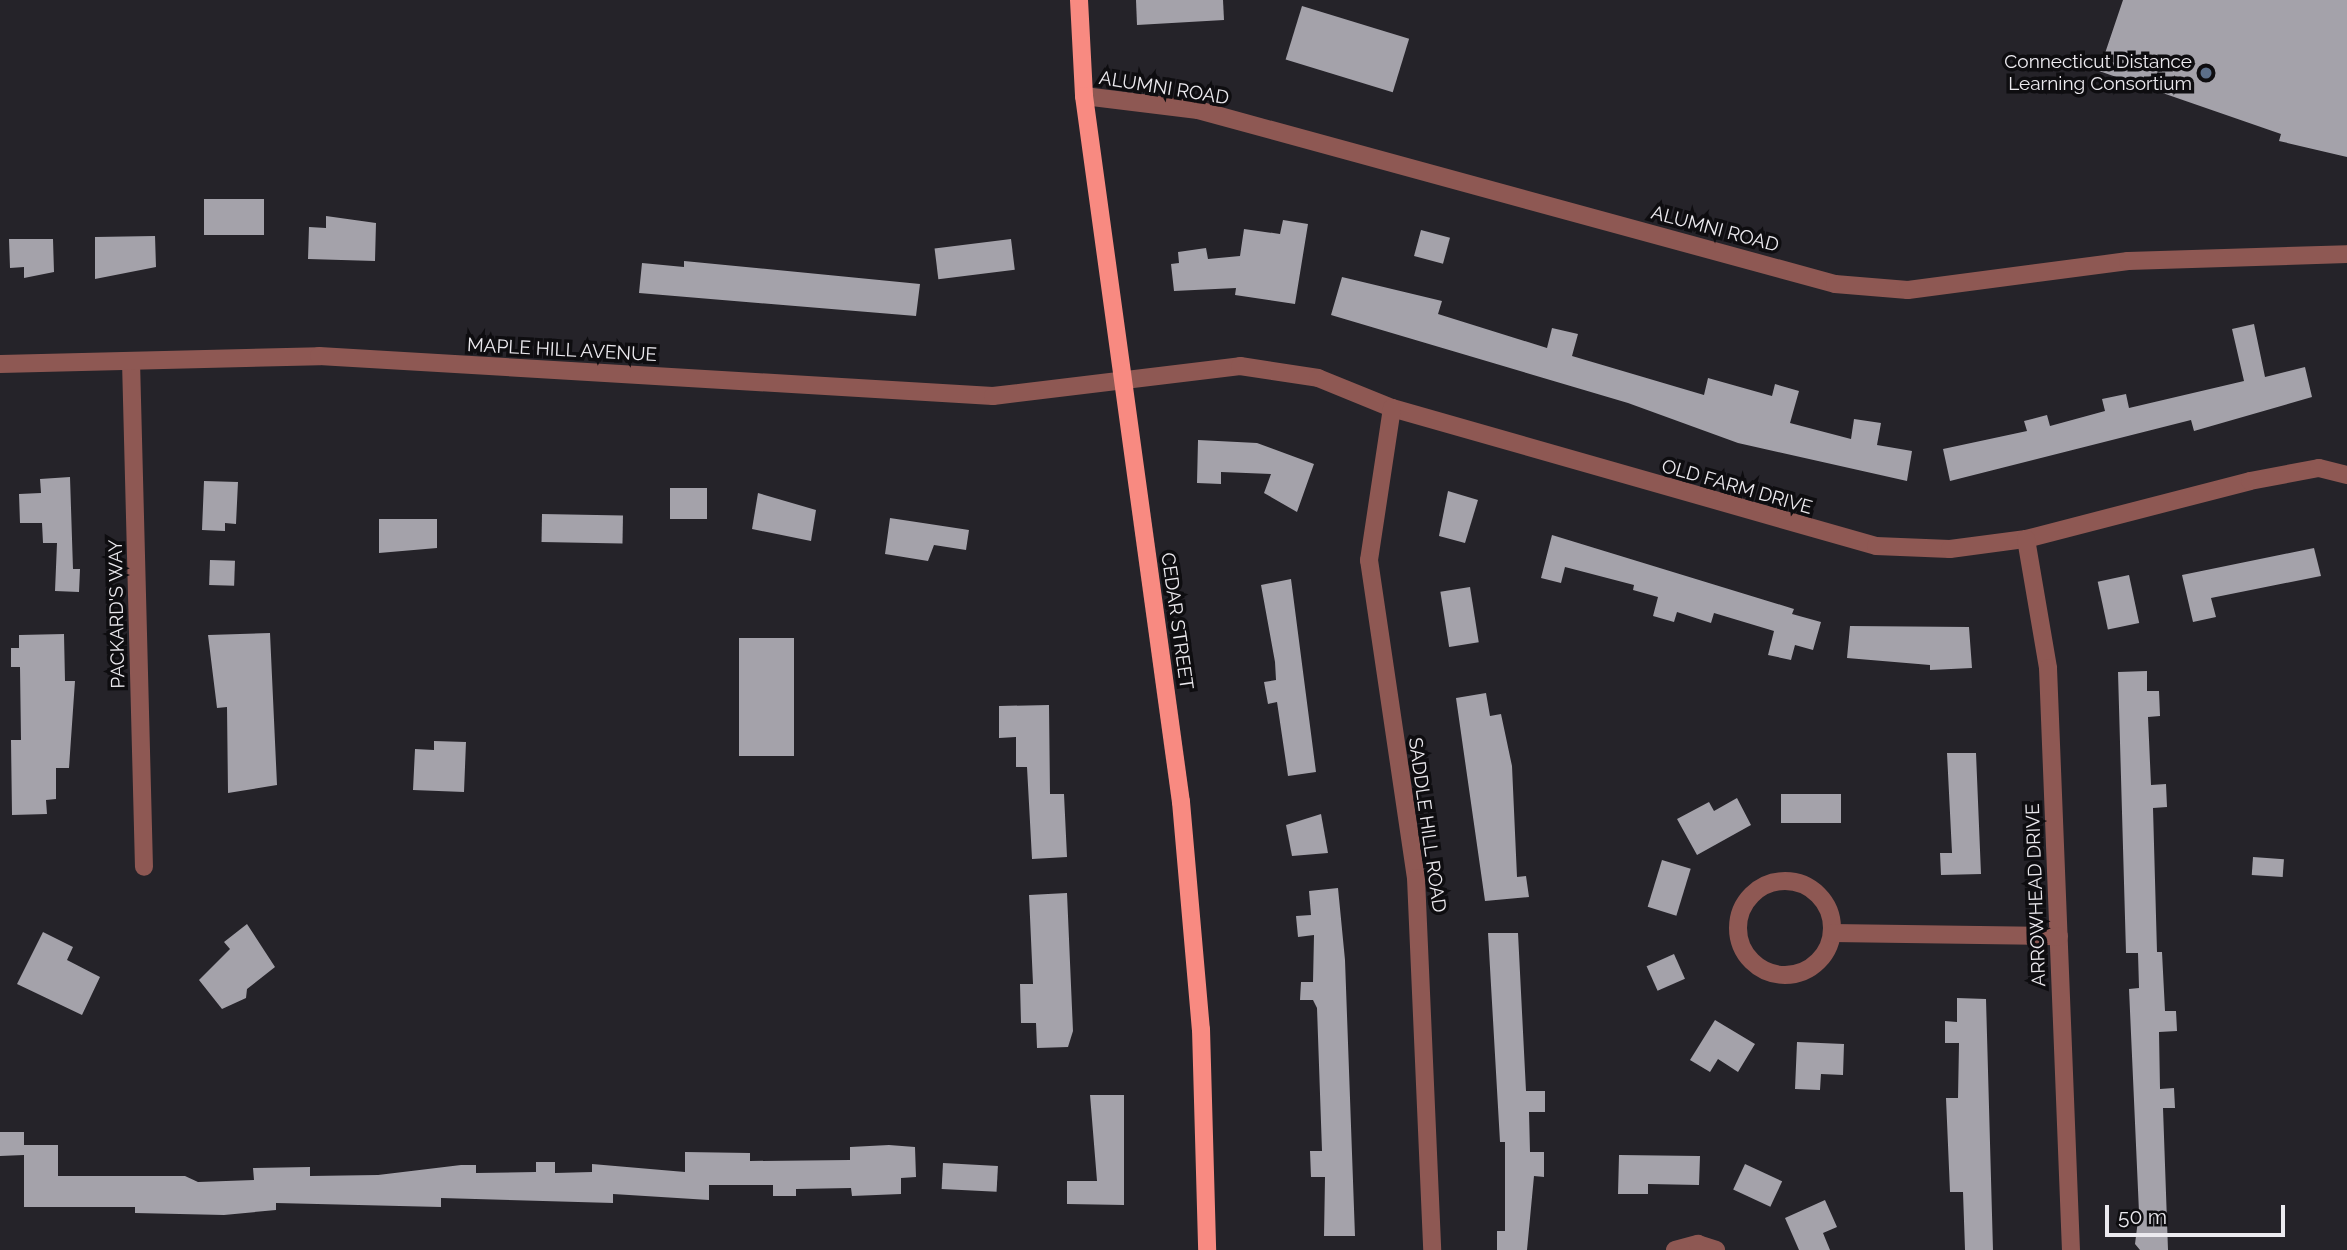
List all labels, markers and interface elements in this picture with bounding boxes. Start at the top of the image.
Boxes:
place label: Connecticut Distance Learning Consortium [2004,51,2192,95]
marker: Connecticut Distance Learning Consortium [2198,65,2214,81]
street label: ALUMNI ROAD [1097,66,1231,110]
street label: ALUMNI ROAD [1649,201,1781,257]
street label: MAPLE HILL AVENUE [466,334,658,366]
street label: OLD FARM DRIVE [1659,455,1815,519]
street label: PACKARD'S WAY [104,539,130,689]
street label: CEDAR STREET [1156,551,1198,691]
street label: SADDLE HILL ROAD [1403,736,1451,914]
street label: ARROWHEAD DRIVE [2021,803,2051,987]
scale bar [2109,1190,2289,1234]
text: 50 m [2118,1204,2167,1229]

